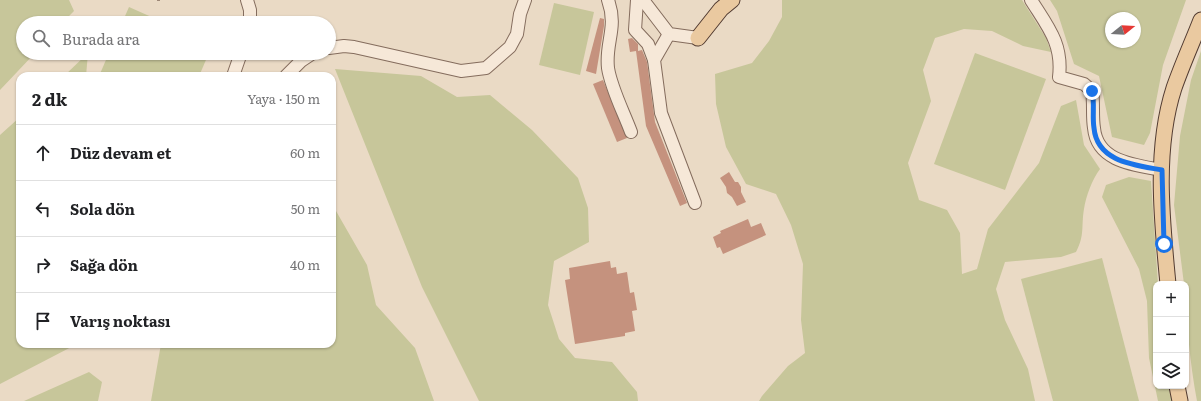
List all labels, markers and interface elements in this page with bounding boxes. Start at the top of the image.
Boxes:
north arrow [1105,12,1141,48]
search box [16,16,336,60]
icon: search [30,27,52,49]
text: Burada ara [62,27,140,50]
route end [1083,82,1101,100]
text: 2 dk [32,86,67,111]
text: Yaya · 150 m [247,89,320,108]
text: Düz devam et [70,141,171,164]
icon: ahead [32,142,54,164]
text: 60 m [290,143,320,162]
text: Sola dön [70,197,135,220]
icon: left [32,198,54,220]
text: 50 m [291,199,320,218]
route start [1155,235,1173,253]
text: Sağa dön [70,253,138,276]
icon: right [32,254,54,276]
text: 40 m [290,255,320,274]
map controls [1153,281,1189,389]
button: + [1153,281,1189,317]
text: Varış noktası [70,309,170,332]
icon: arrive [32,310,54,332]
button: − [1153,317,1189,353]
button: layers [1153,353,1189,389]

